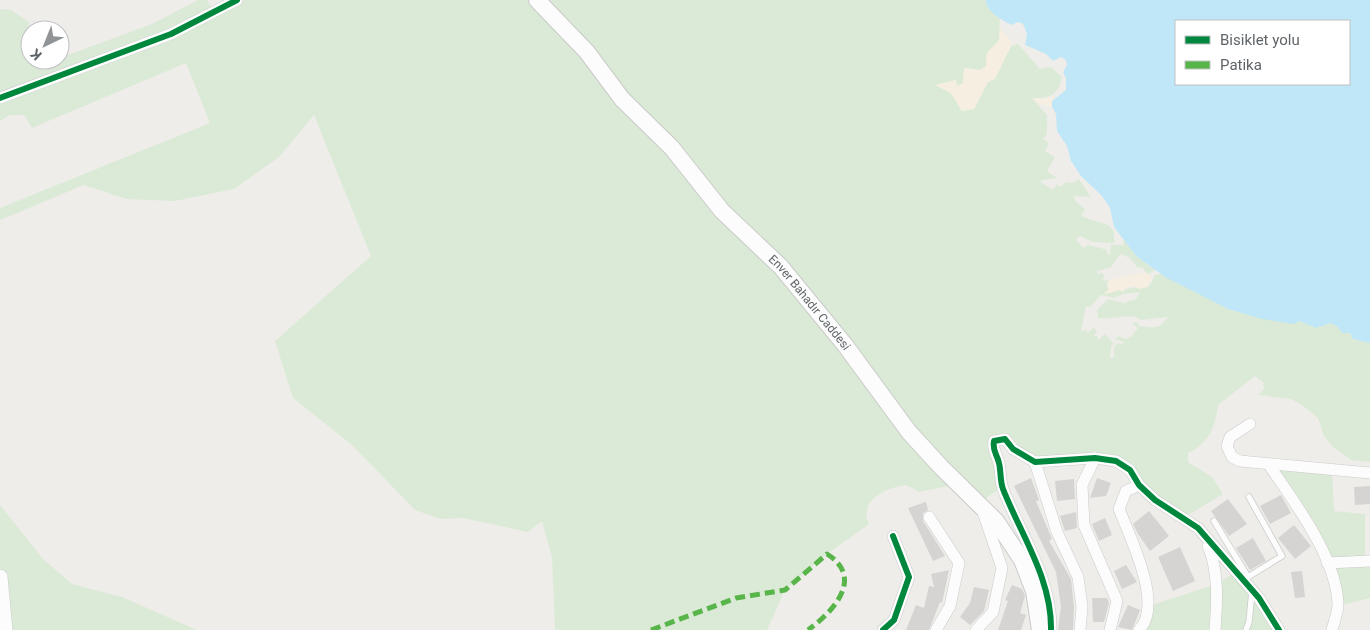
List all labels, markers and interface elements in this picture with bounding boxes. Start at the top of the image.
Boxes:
north arrow [20,20,70,70]
legend [1175,20,1350,85]
text: Bisiklet yolu [1220,31,1300,49]
text: K [27,46,45,63]
text: Patika [1220,56,1262,74]
street label: Enver Bahadır Caddesi [766,252,853,353]

